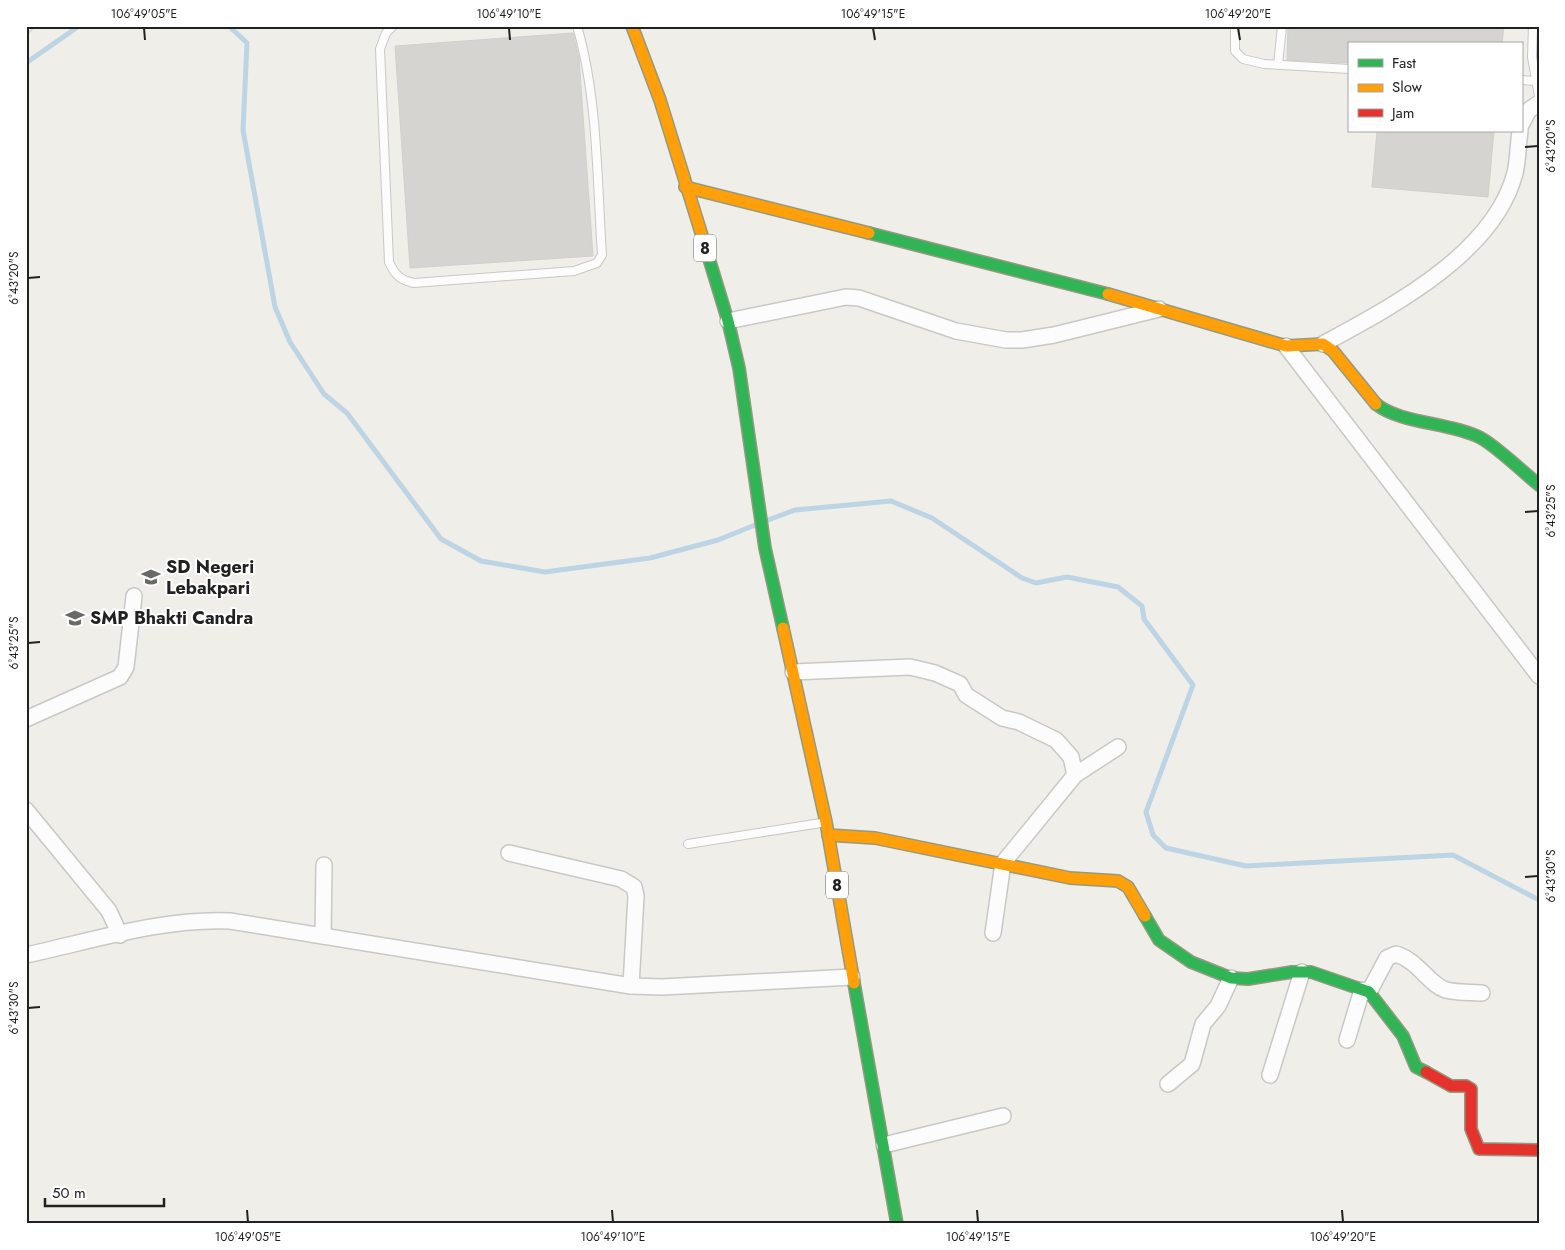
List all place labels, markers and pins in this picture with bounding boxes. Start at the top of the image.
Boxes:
place label: SD Negeri Lebakpari [166,554,254,601]
school or university icon: SD Negeri Lebakpari [140,566,162,588]
place label: SMP Bhakti Candra [90,605,253,631]
school or university icon: SMP Bhakti Candra [64,607,86,629]

